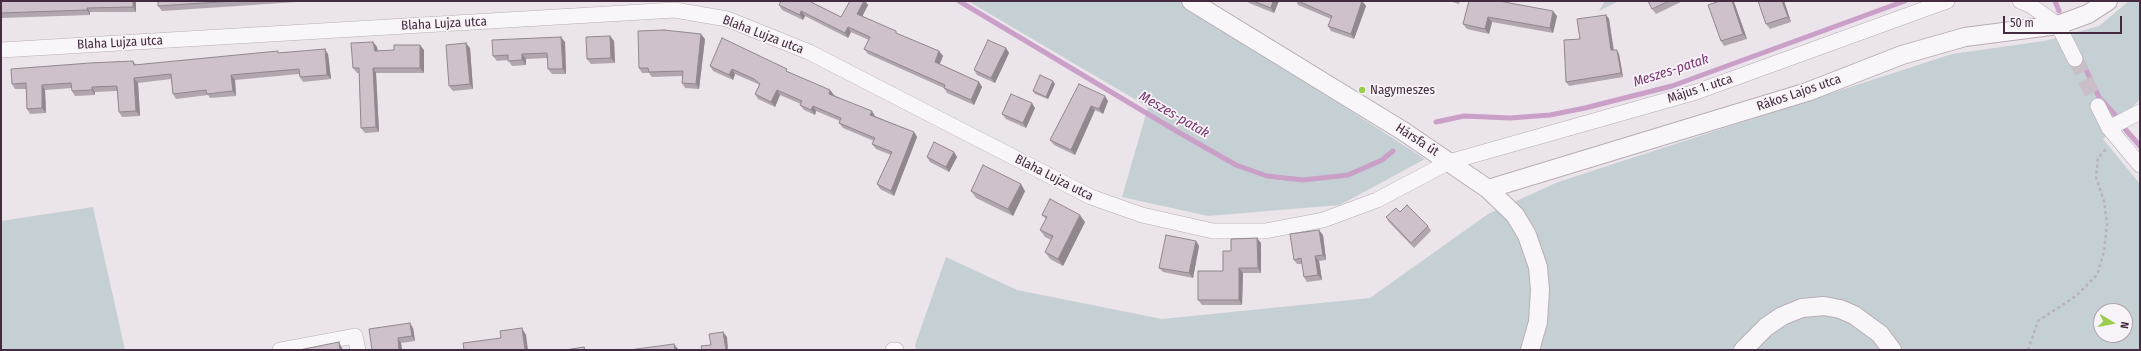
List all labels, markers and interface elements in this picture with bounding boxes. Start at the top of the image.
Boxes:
scale bar [2005,8,2124,34]
street label: Blaha Lujza utca [720,12,806,58]
street label: Blaha Lujza utca [401,14,487,34]
text: 50 m [2010,16,2034,30]
street label: Blaha Lujza utca [77,33,163,53]
water label: Meszes-patak [1631,51,1711,91]
street label: Május 1. utca [1665,71,1735,107]
street label: Rákos Lajos utca [1755,71,1843,115]
place label: Nagymeszes [1370,82,1435,98]
marker: Nagymeszes [1357,85,1367,95]
water label: Meszes-patak [1136,88,1212,142]
street label: Hársfa út [1392,120,1442,160]
street label: Blaha Lujza utca [1012,152,1096,204]
north arrow [2093,303,2133,343]
text: N [2117,321,2131,329]

